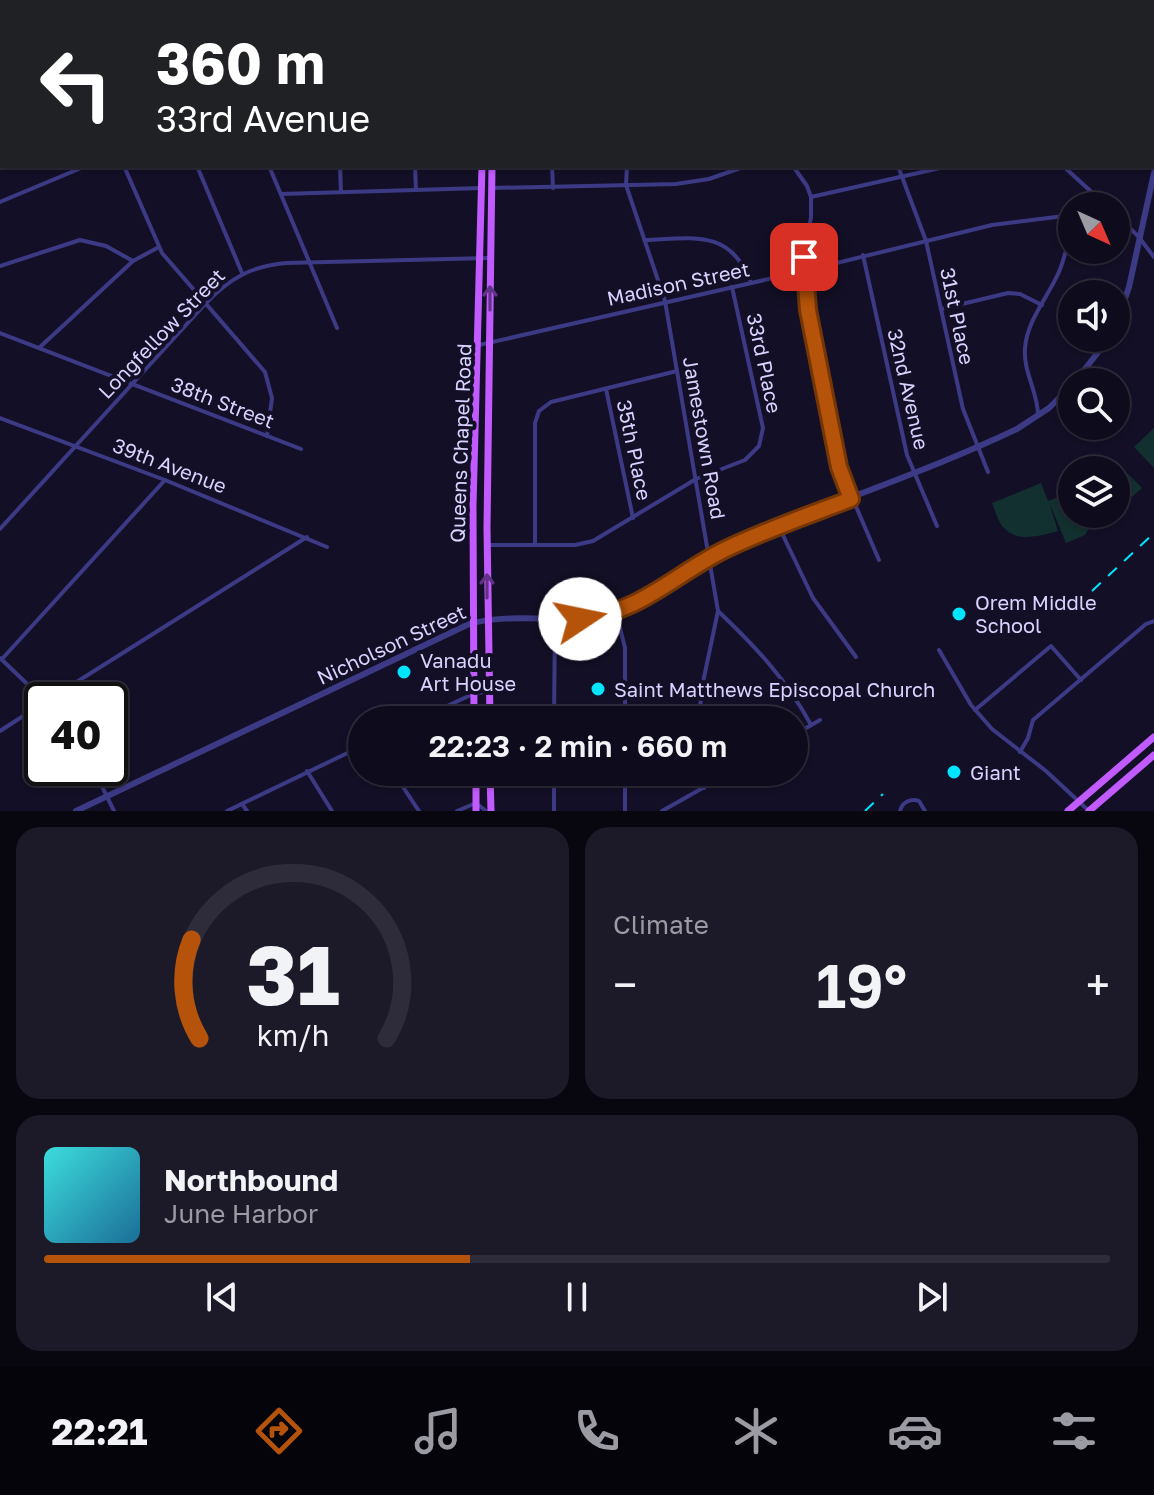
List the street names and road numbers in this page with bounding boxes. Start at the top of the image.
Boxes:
street label: Madison Street [604,256,752,310]
street label: Longfellow Street [93,263,229,403]
street label: 31st Place [936,265,980,367]
street label: 33rd Place [743,311,787,415]
street label: 32nd Avenue [883,326,935,452]
street label: Queens Chapel Road [445,343,475,543]
street label: Jamestown Road [679,355,731,521]
street label: 38th Street [168,371,278,433]
street label: 35th Place [613,398,657,502]
street label: 39th Avenue [110,432,230,498]
street label: Nicholson Street [313,599,469,689]

